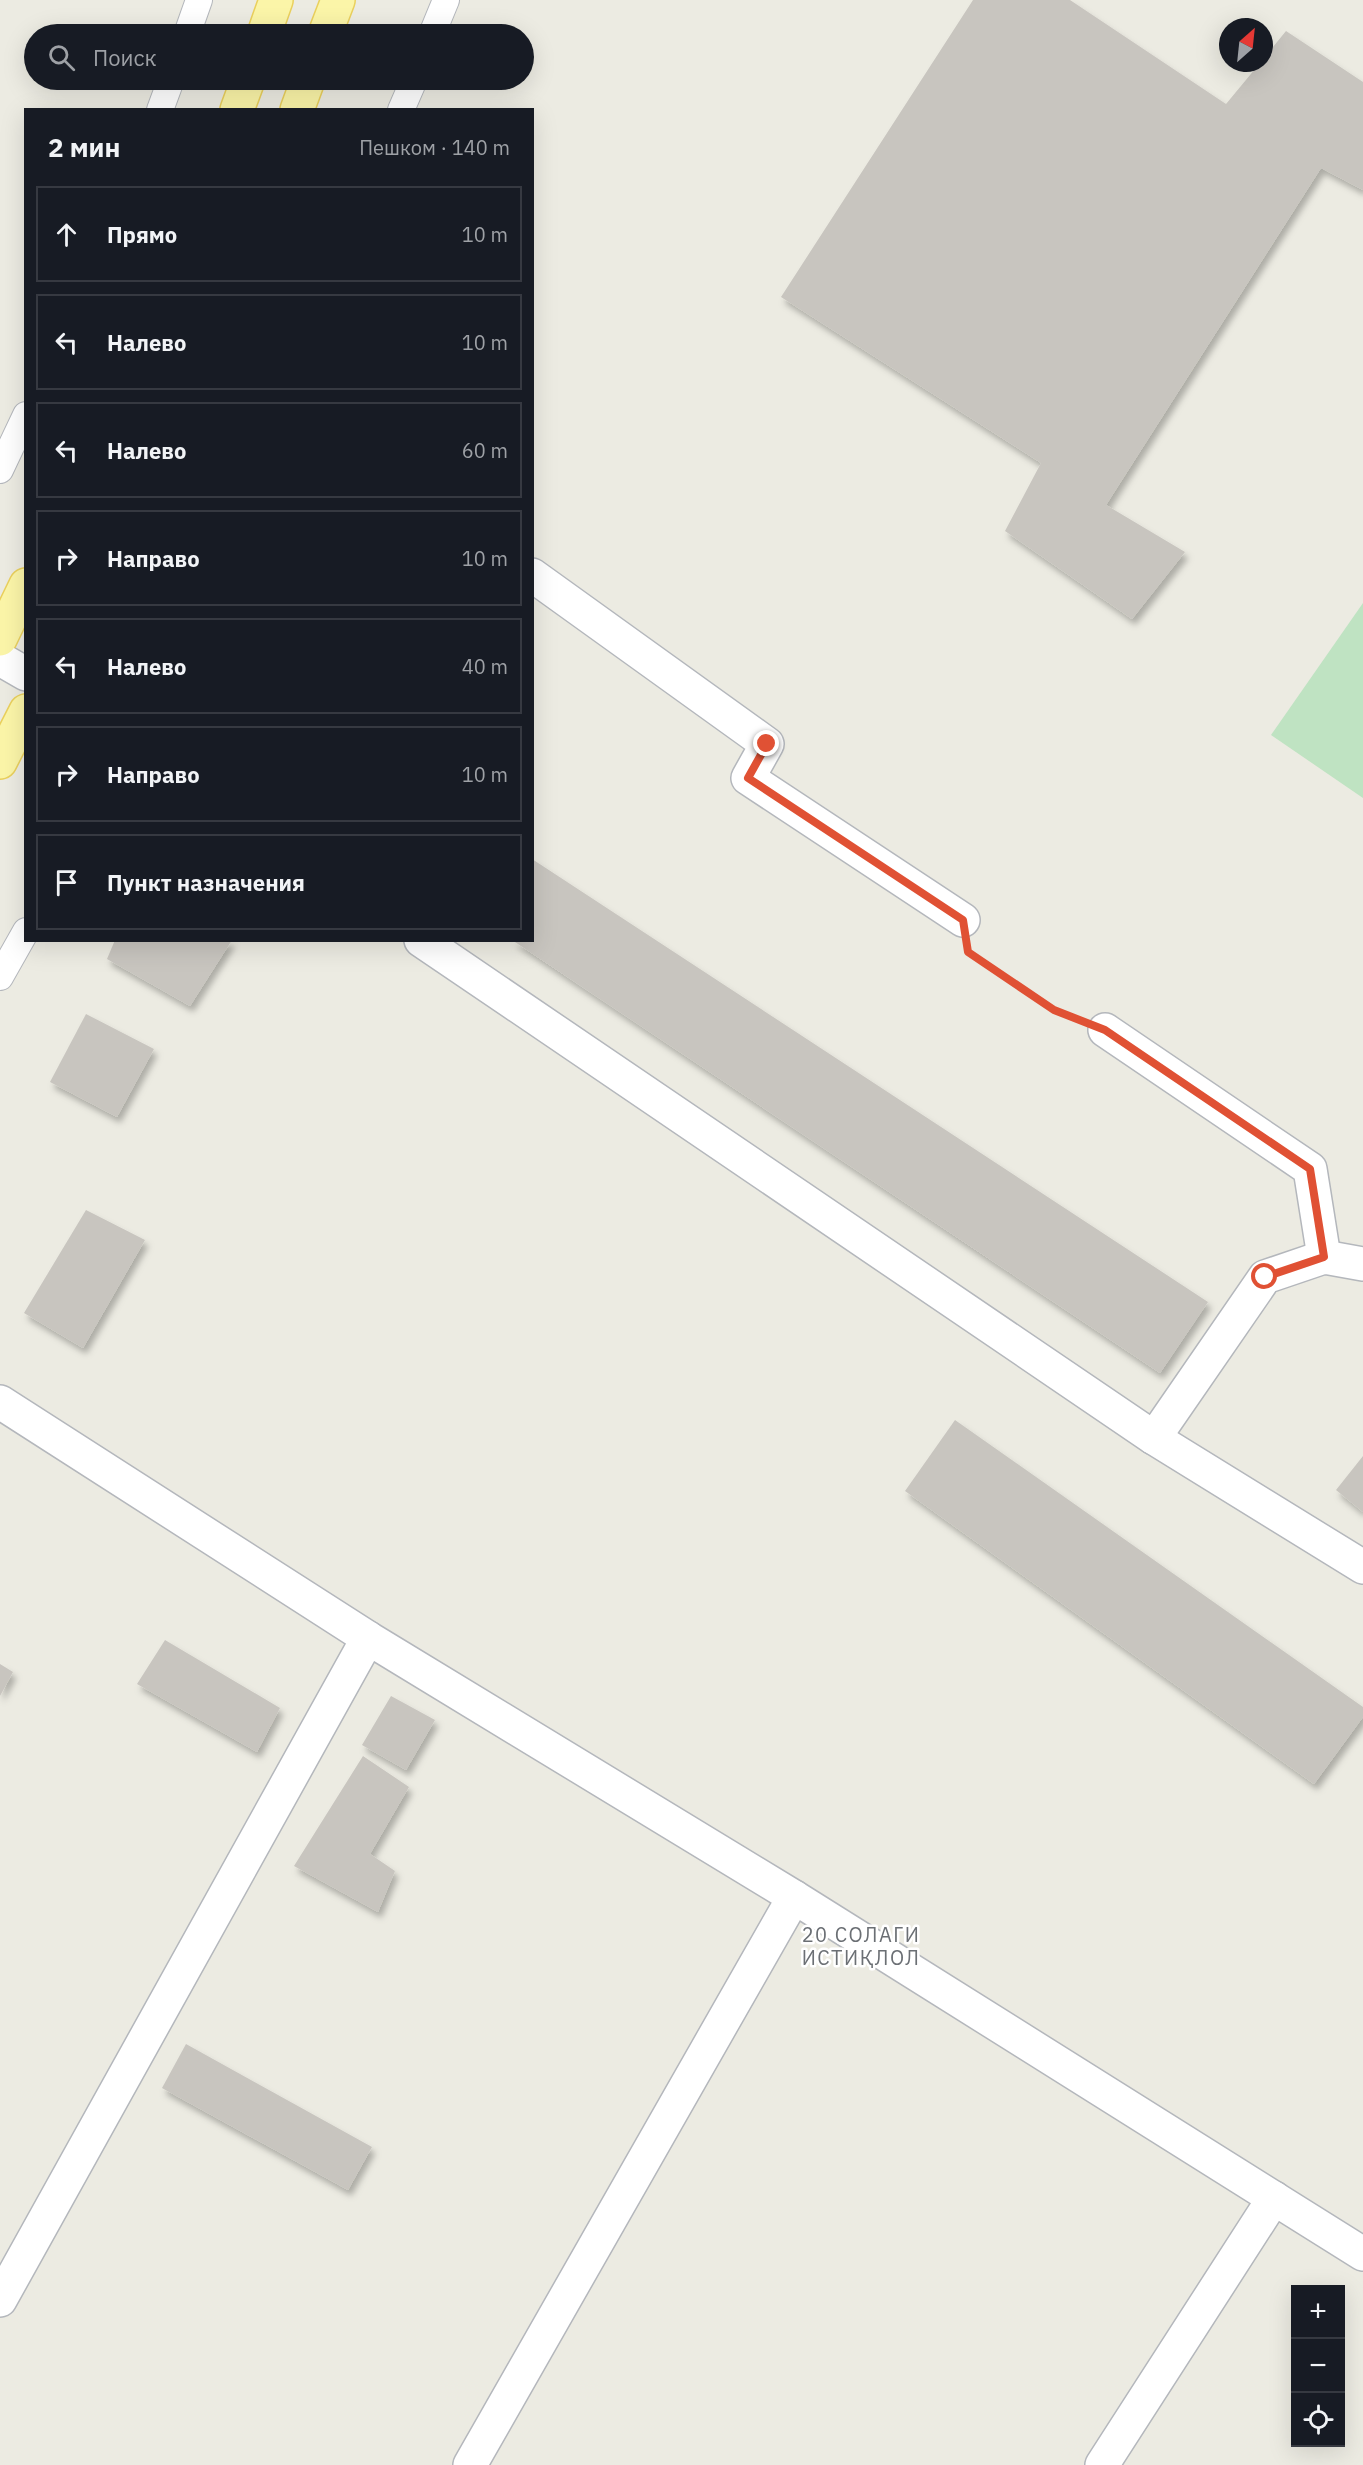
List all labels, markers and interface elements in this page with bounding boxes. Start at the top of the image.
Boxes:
north arrow [1219,18,1273,72]
search box [24,24,534,90]
icon: search [45,41,78,74]
text: Поиск [93,43,157,72]
text: 2 мин [48,130,120,164]
text: Пешком · 140 m [359,134,510,161]
icon: ahead [50,218,83,251]
text: Прямо [107,220,177,249]
text: 10 m [462,221,508,248]
icon: left [50,326,83,359]
text: Налево [107,328,186,357]
text: 10 m [462,329,508,356]
icon: left [50,434,83,467]
text: Налево [107,436,186,465]
text: 60 m [462,437,508,464]
icon: right [50,542,83,575]
text: Направо [107,544,200,573]
text: 10 m [462,545,508,572]
icon: left [50,650,83,683]
text: Налево [107,652,186,681]
text: 40 m [462,653,508,680]
route end [753,730,779,756]
icon: right [50,758,83,791]
text: Направо [107,760,200,789]
text: 10 m [462,761,508,788]
icon: arrive [50,866,83,899]
text: Пункт назначения [107,868,305,897]
route start [1251,1263,1277,1289]
district label: 20 СОЛАГИ ИСТИҚЛОЛ [802,1921,920,1971]
map controls [1291,2285,1345,2447]
button: + [1291,2285,1345,2339]
button: − [1291,2339,1345,2393]
button: locate [1291,2393,1345,2447]

